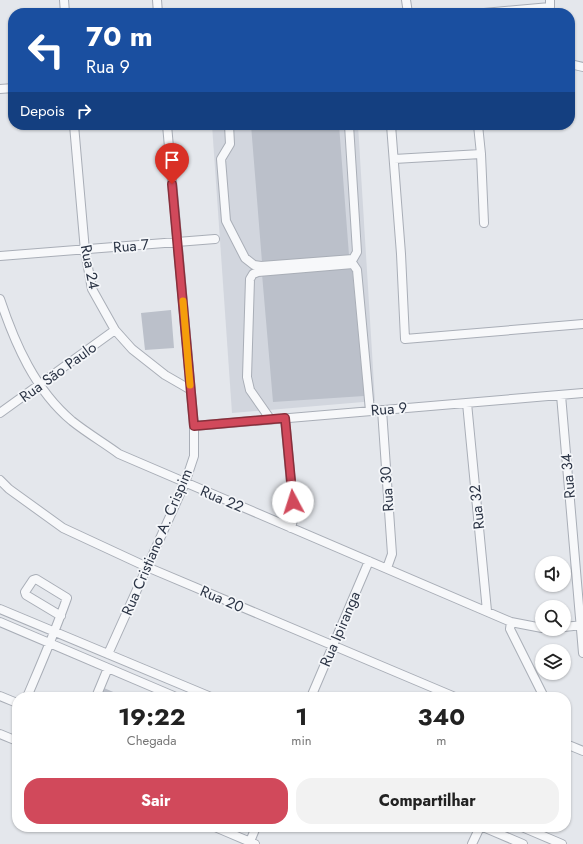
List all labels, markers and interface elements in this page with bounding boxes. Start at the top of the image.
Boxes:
text: 70 m [86,16,153,57]
icon: left [20,24,72,76]
text: Rua 9 [86,54,130,80]
text: Depois [20,100,65,122]
icon: right [73,100,95,122]
pin [155,143,189,184]
icon: arrive [161,149,183,171]
street label: Rua 7 [112,233,150,259]
street label: Rua 24 [75,243,105,292]
street label: Rua São Paulo [15,336,101,408]
street label: Rua 9 [370,396,408,422]
street label: Rua 34 [555,452,581,499]
street label: Rua Cristiano A. Crispim [116,465,198,619]
street label: Rua 30 [374,466,400,512]
street label: Rua 22 [197,480,247,518]
position arrow [272,481,314,523]
street label: Rua 32 [464,484,490,530]
map controls [535,556,571,680]
button: sound [535,556,571,592]
street label: Rua 20 [197,580,247,618]
street label: Rua Ipiranga [314,588,366,670]
button: search [535,600,571,636]
button: layers [535,644,571,680]
text: 19:22 [118,699,185,734]
text: 1 [295,699,308,734]
text: 340 [418,699,465,734]
text: Chegada [127,731,177,750]
text: min [291,731,312,750]
text: m [436,731,446,750]
button: Sair [24,778,288,824]
button: Compartilhar [296,778,559,824]

